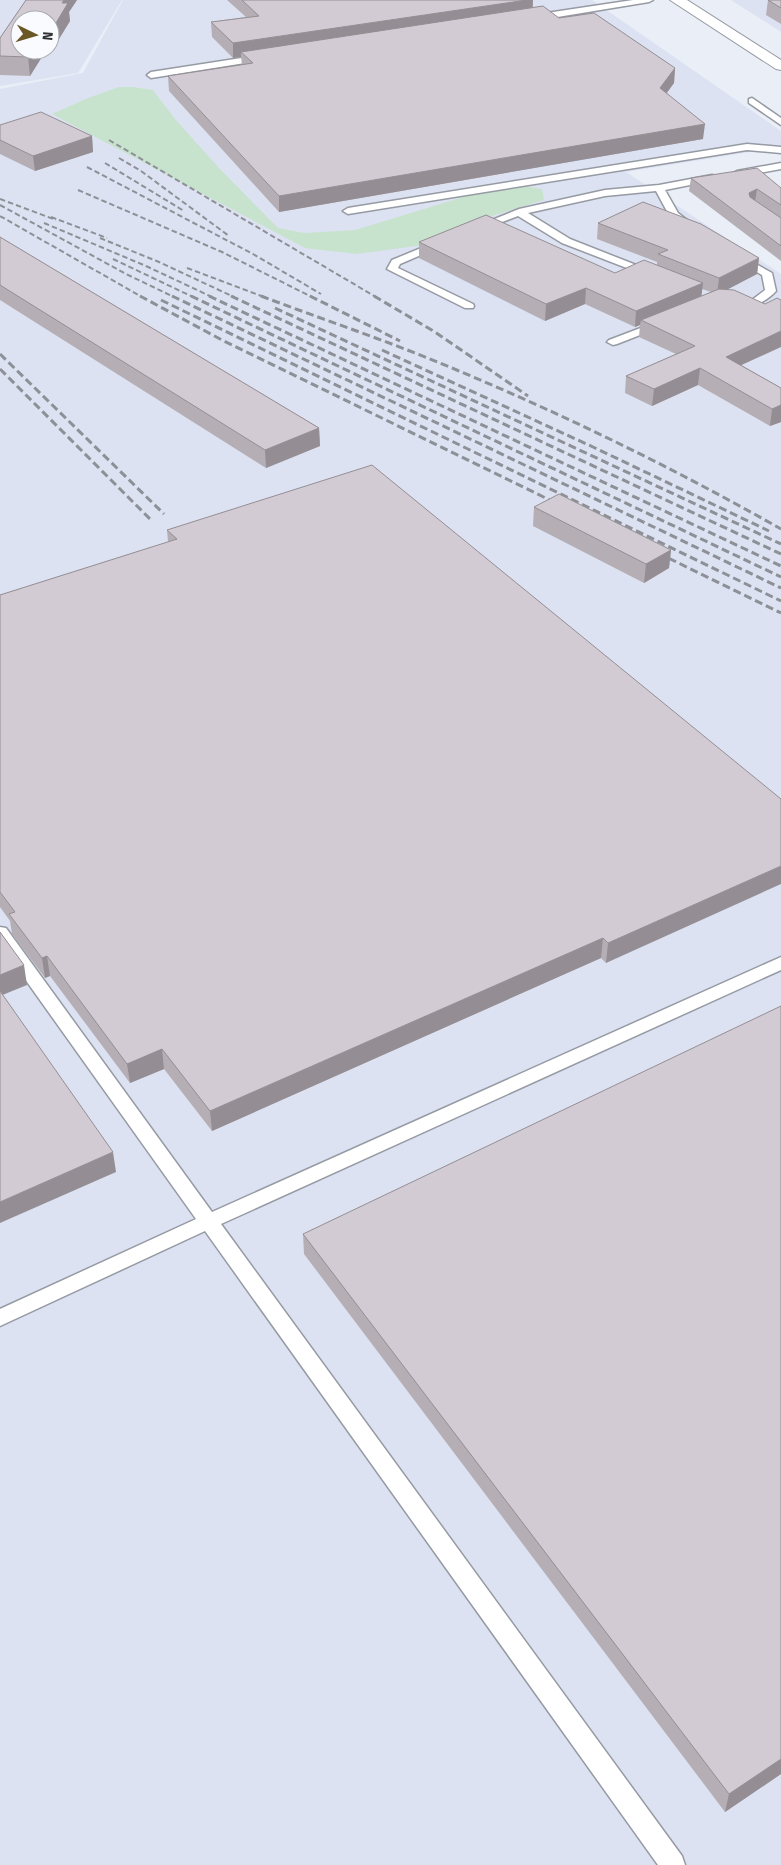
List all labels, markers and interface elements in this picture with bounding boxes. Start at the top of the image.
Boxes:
north arrow [10,10,60,60]
text: N [39,31,56,41]

